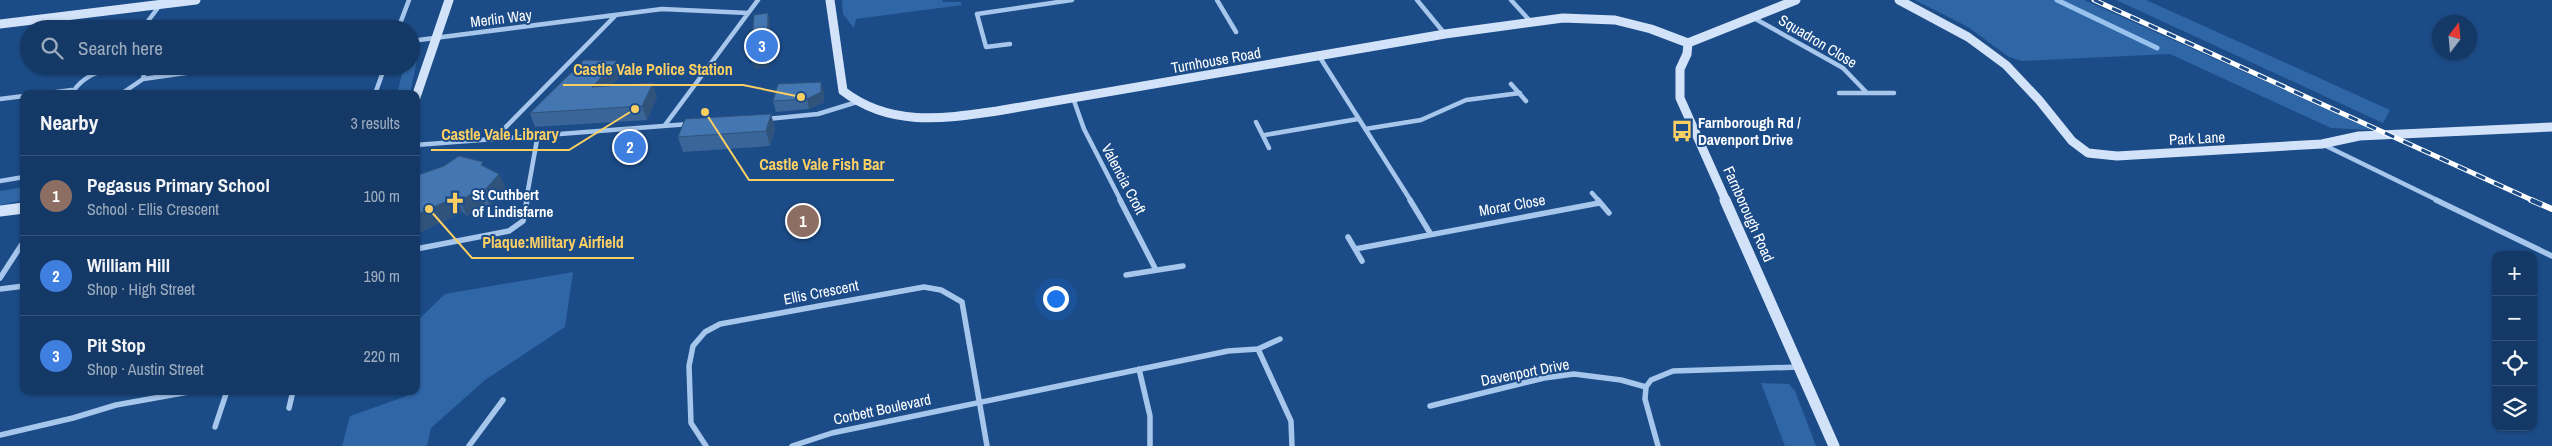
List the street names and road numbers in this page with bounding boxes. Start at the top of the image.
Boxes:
street label: Merlin Way [469,4,534,32]
street label: Squadron Close [1775,9,1861,73]
street label: Turnhouse Road [1170,42,1262,78]
street label: Park Lane [2168,126,2226,150]
street label: Valencia Croft [1097,140,1152,218]
street label: Farnborough Road [1719,163,1779,265]
street label: Morar Close [1477,189,1547,221]
street label: Ellis Crescent [782,274,861,310]
street label: Davenport Drive [1479,353,1571,391]
street label: Corbett Boulevard [831,388,933,430]

